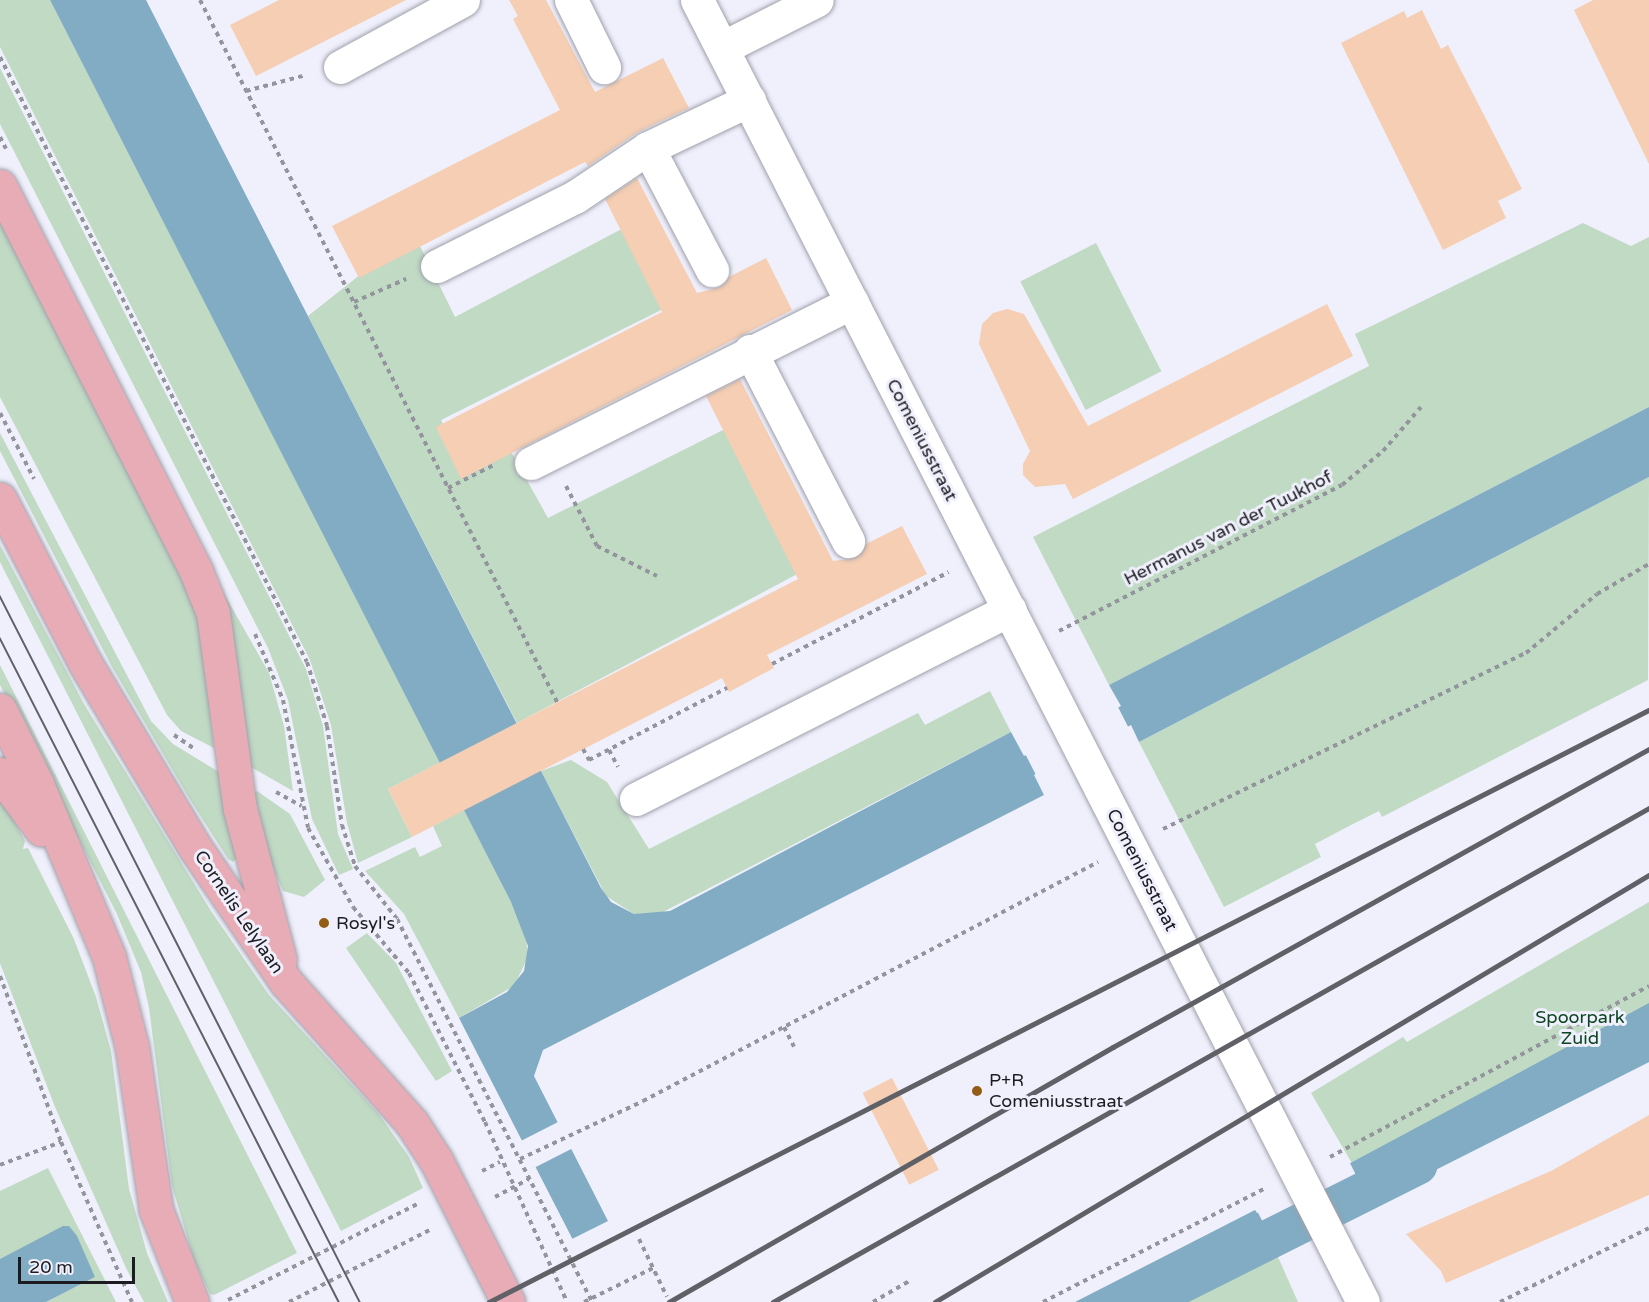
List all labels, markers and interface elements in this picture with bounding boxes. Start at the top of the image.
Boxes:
street label: Comeniusstraat [882,375,962,505]
street label: Hermanus van der Tuukhof [1120,466,1336,590]
street label: Comeniusstraat [1102,805,1182,935]
street label: Cornelis Lelylaan [190,846,288,978]
place label: Rosyl's [336,912,395,934]
marker: Rosyl's [317,916,331,930]
park label: Spoorpark Zuid [1535,1007,1625,1050]
place label: P+R Comeniusstraat [989,1070,1123,1112]
marker: P+R Comeniusstraat [970,1084,984,1098]
scale bar [21,1245,138,1283]
text: 20 m [29,1256,73,1278]

